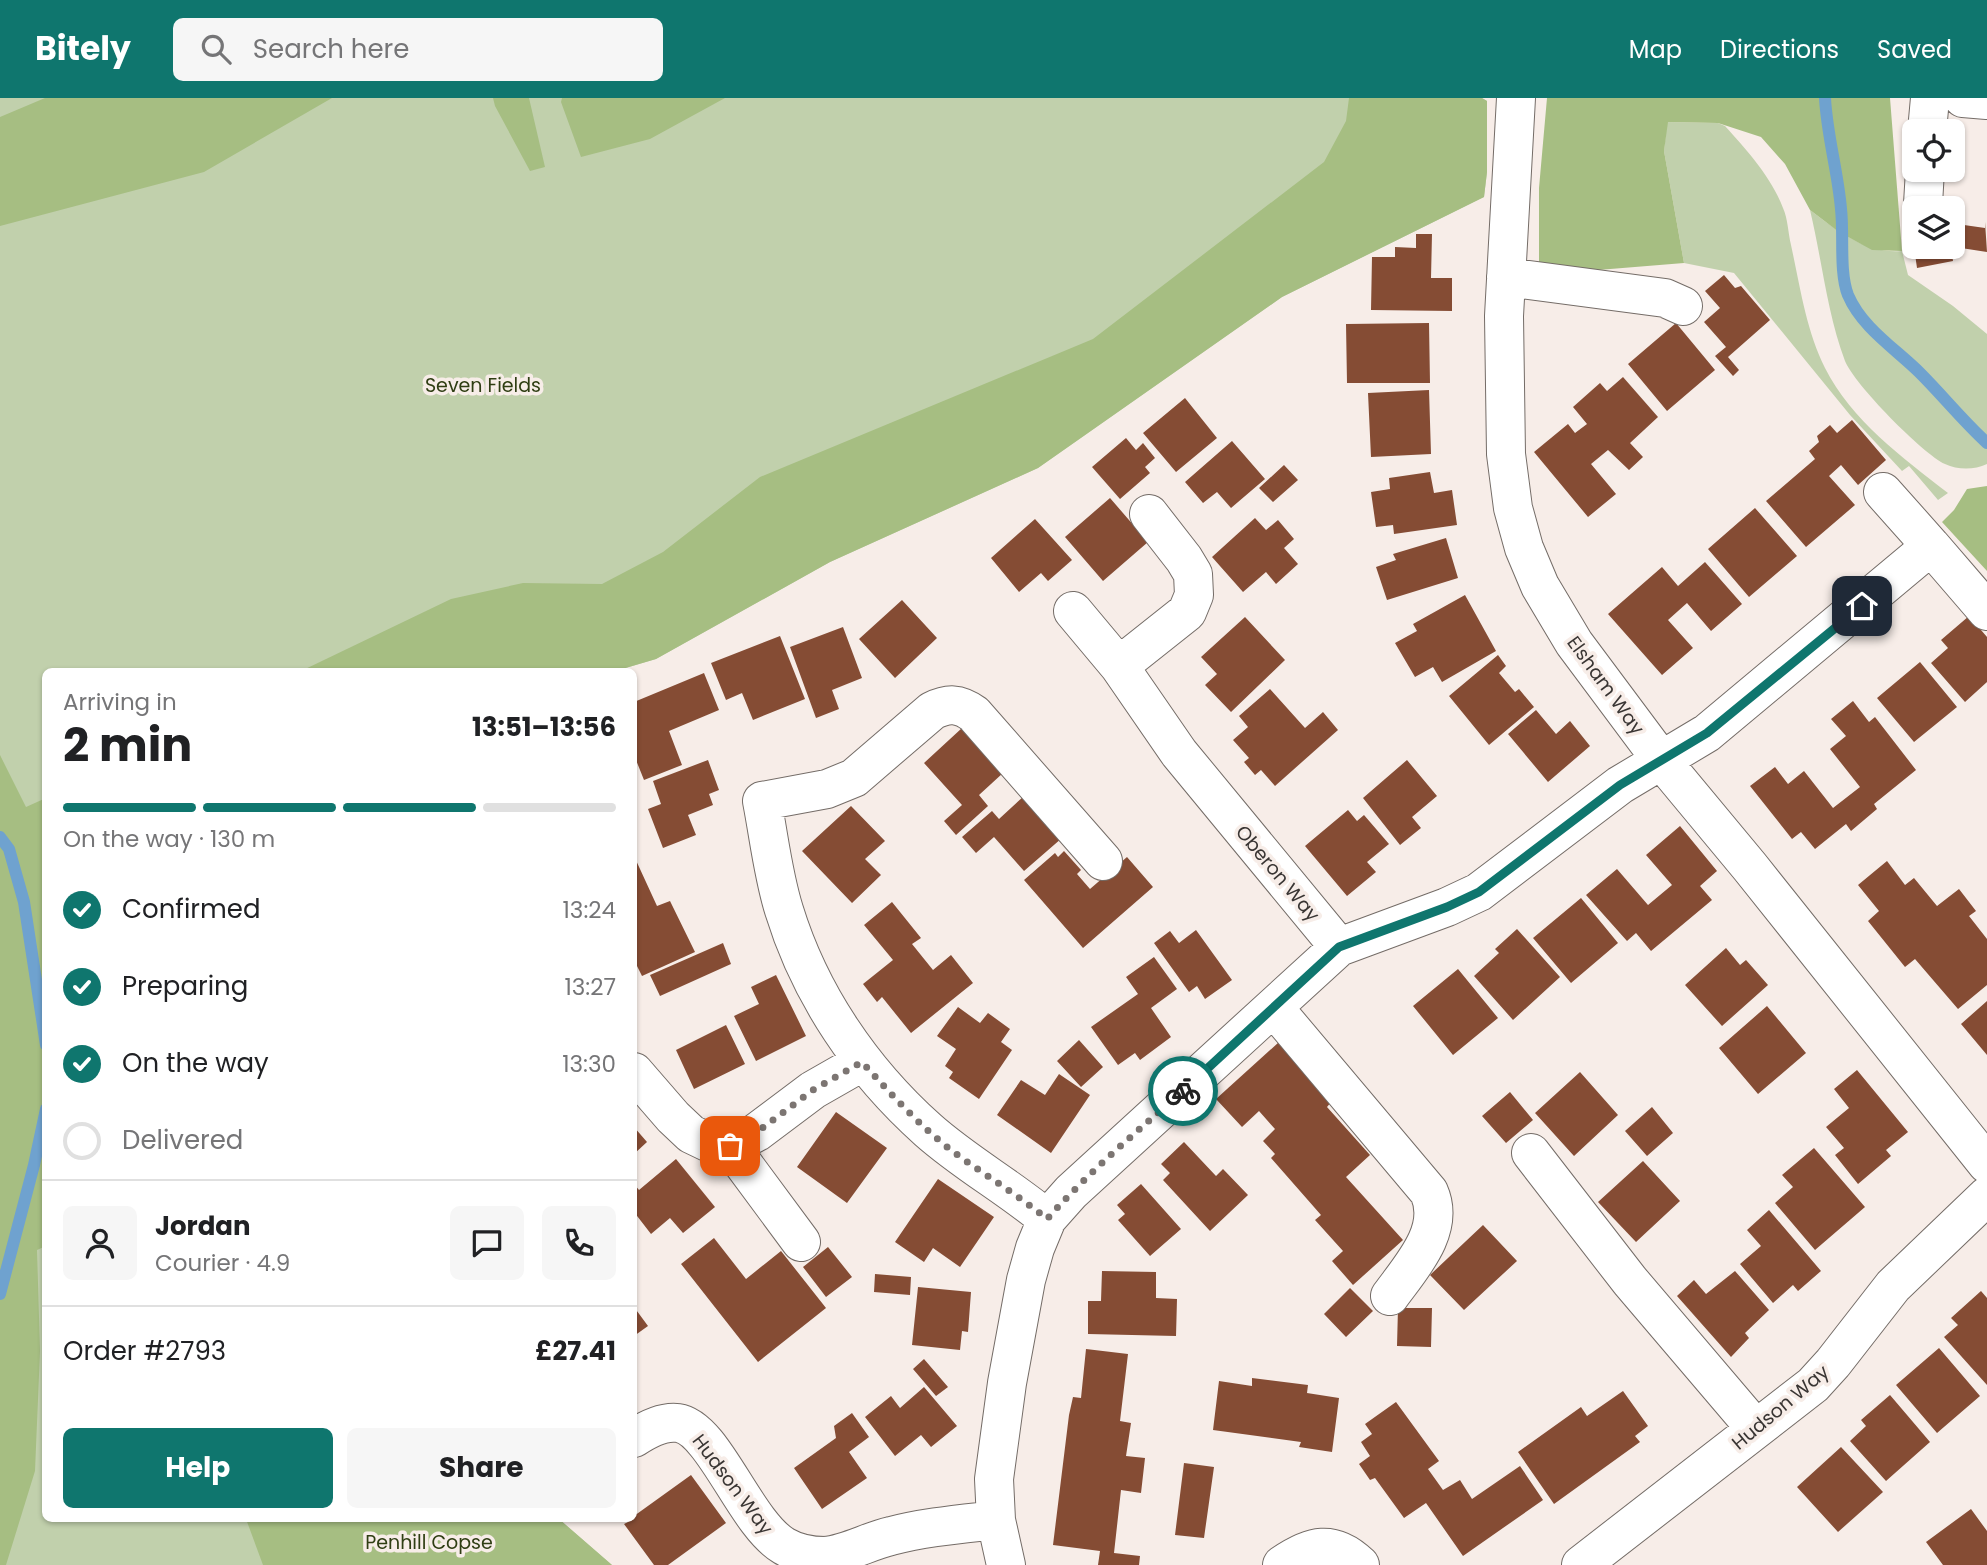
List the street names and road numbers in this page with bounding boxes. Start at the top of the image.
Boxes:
street label: Elsham Way [1561,630,1651,740]
street label: Oberon Way [1229,819,1326,927]
street label: Hudson Way [1726,1358,1835,1456]
street label: Hudson Way [686,1428,780,1540]

